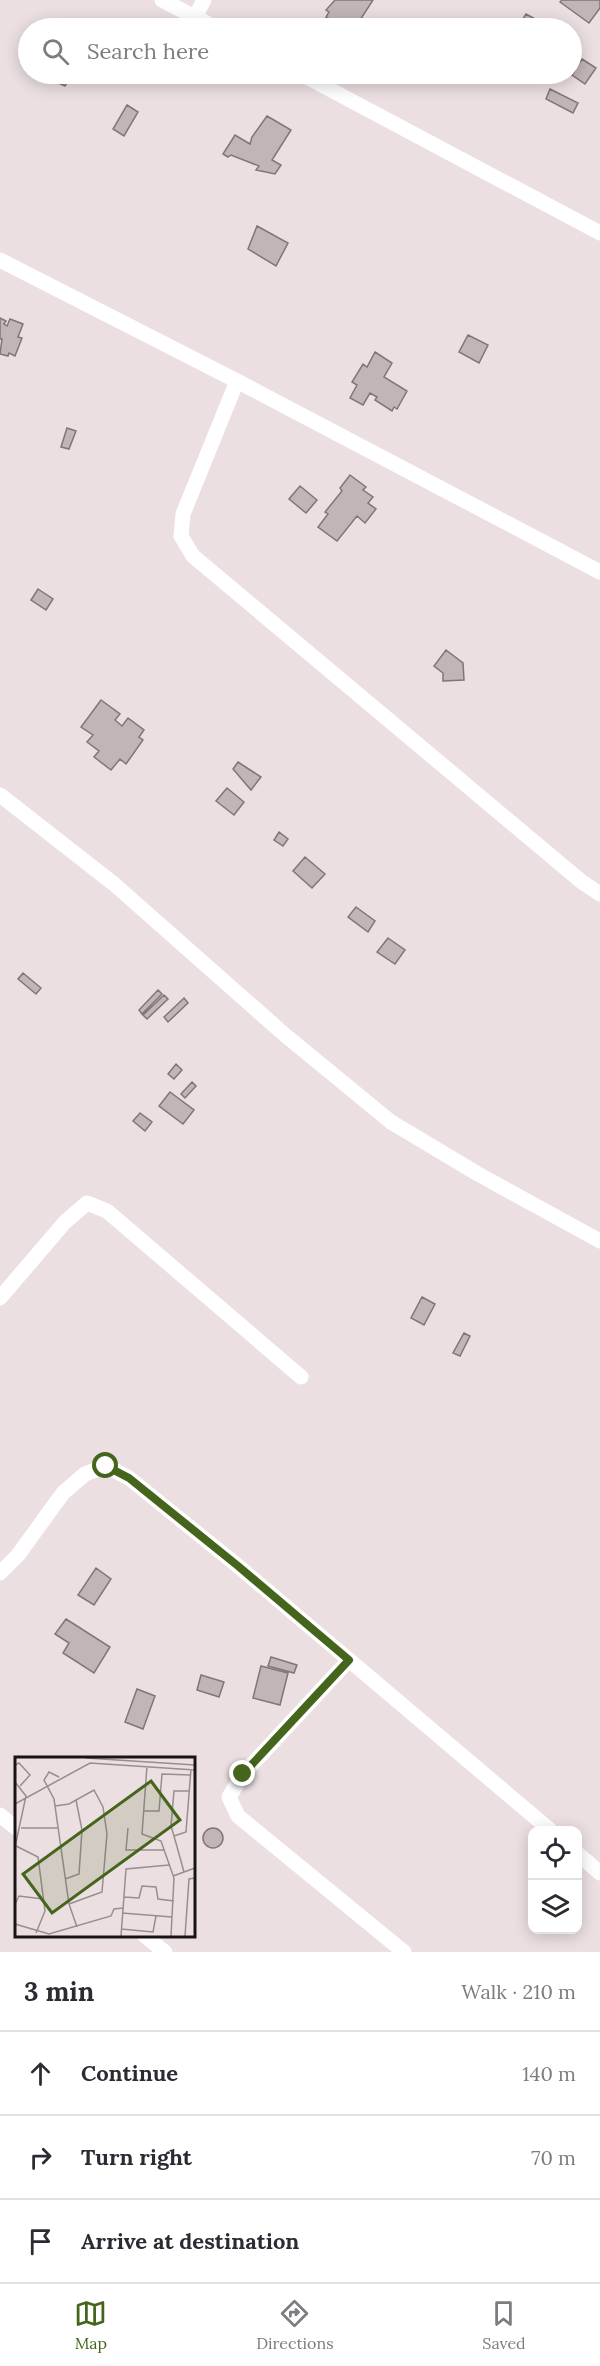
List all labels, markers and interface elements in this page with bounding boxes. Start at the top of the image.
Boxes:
search box [18,18,582,84]
icon: search [39,35,72,68]
text: Search here [87,37,209,65]
route start [92,1452,118,1478]
inset map [15,1757,195,1937]
route end [229,1760,255,1786]
map controls [528,1826,582,1934]
button: locate [528,1826,582,1880]
button: layers [528,1880,582,1934]
text: 3 min [24,1975,94,2008]
text: Walk · 210 m [461,1979,576,2004]
icon: ahead [24,2057,57,2090]
text: Continue [81,2059,178,2087]
text: 140 m [522,2061,576,2086]
icon: right [24,2141,57,2174]
text: Turn right [81,2143,192,2171]
text: 70 m [531,2145,576,2170]
icon: arrive [24,2225,57,2258]
text: Arrive at destination [81,2227,299,2255]
tab: Map [74,2297,107,2353]
tab: Directions [256,2297,334,2353]
tab: Saved [482,2297,526,2353]

